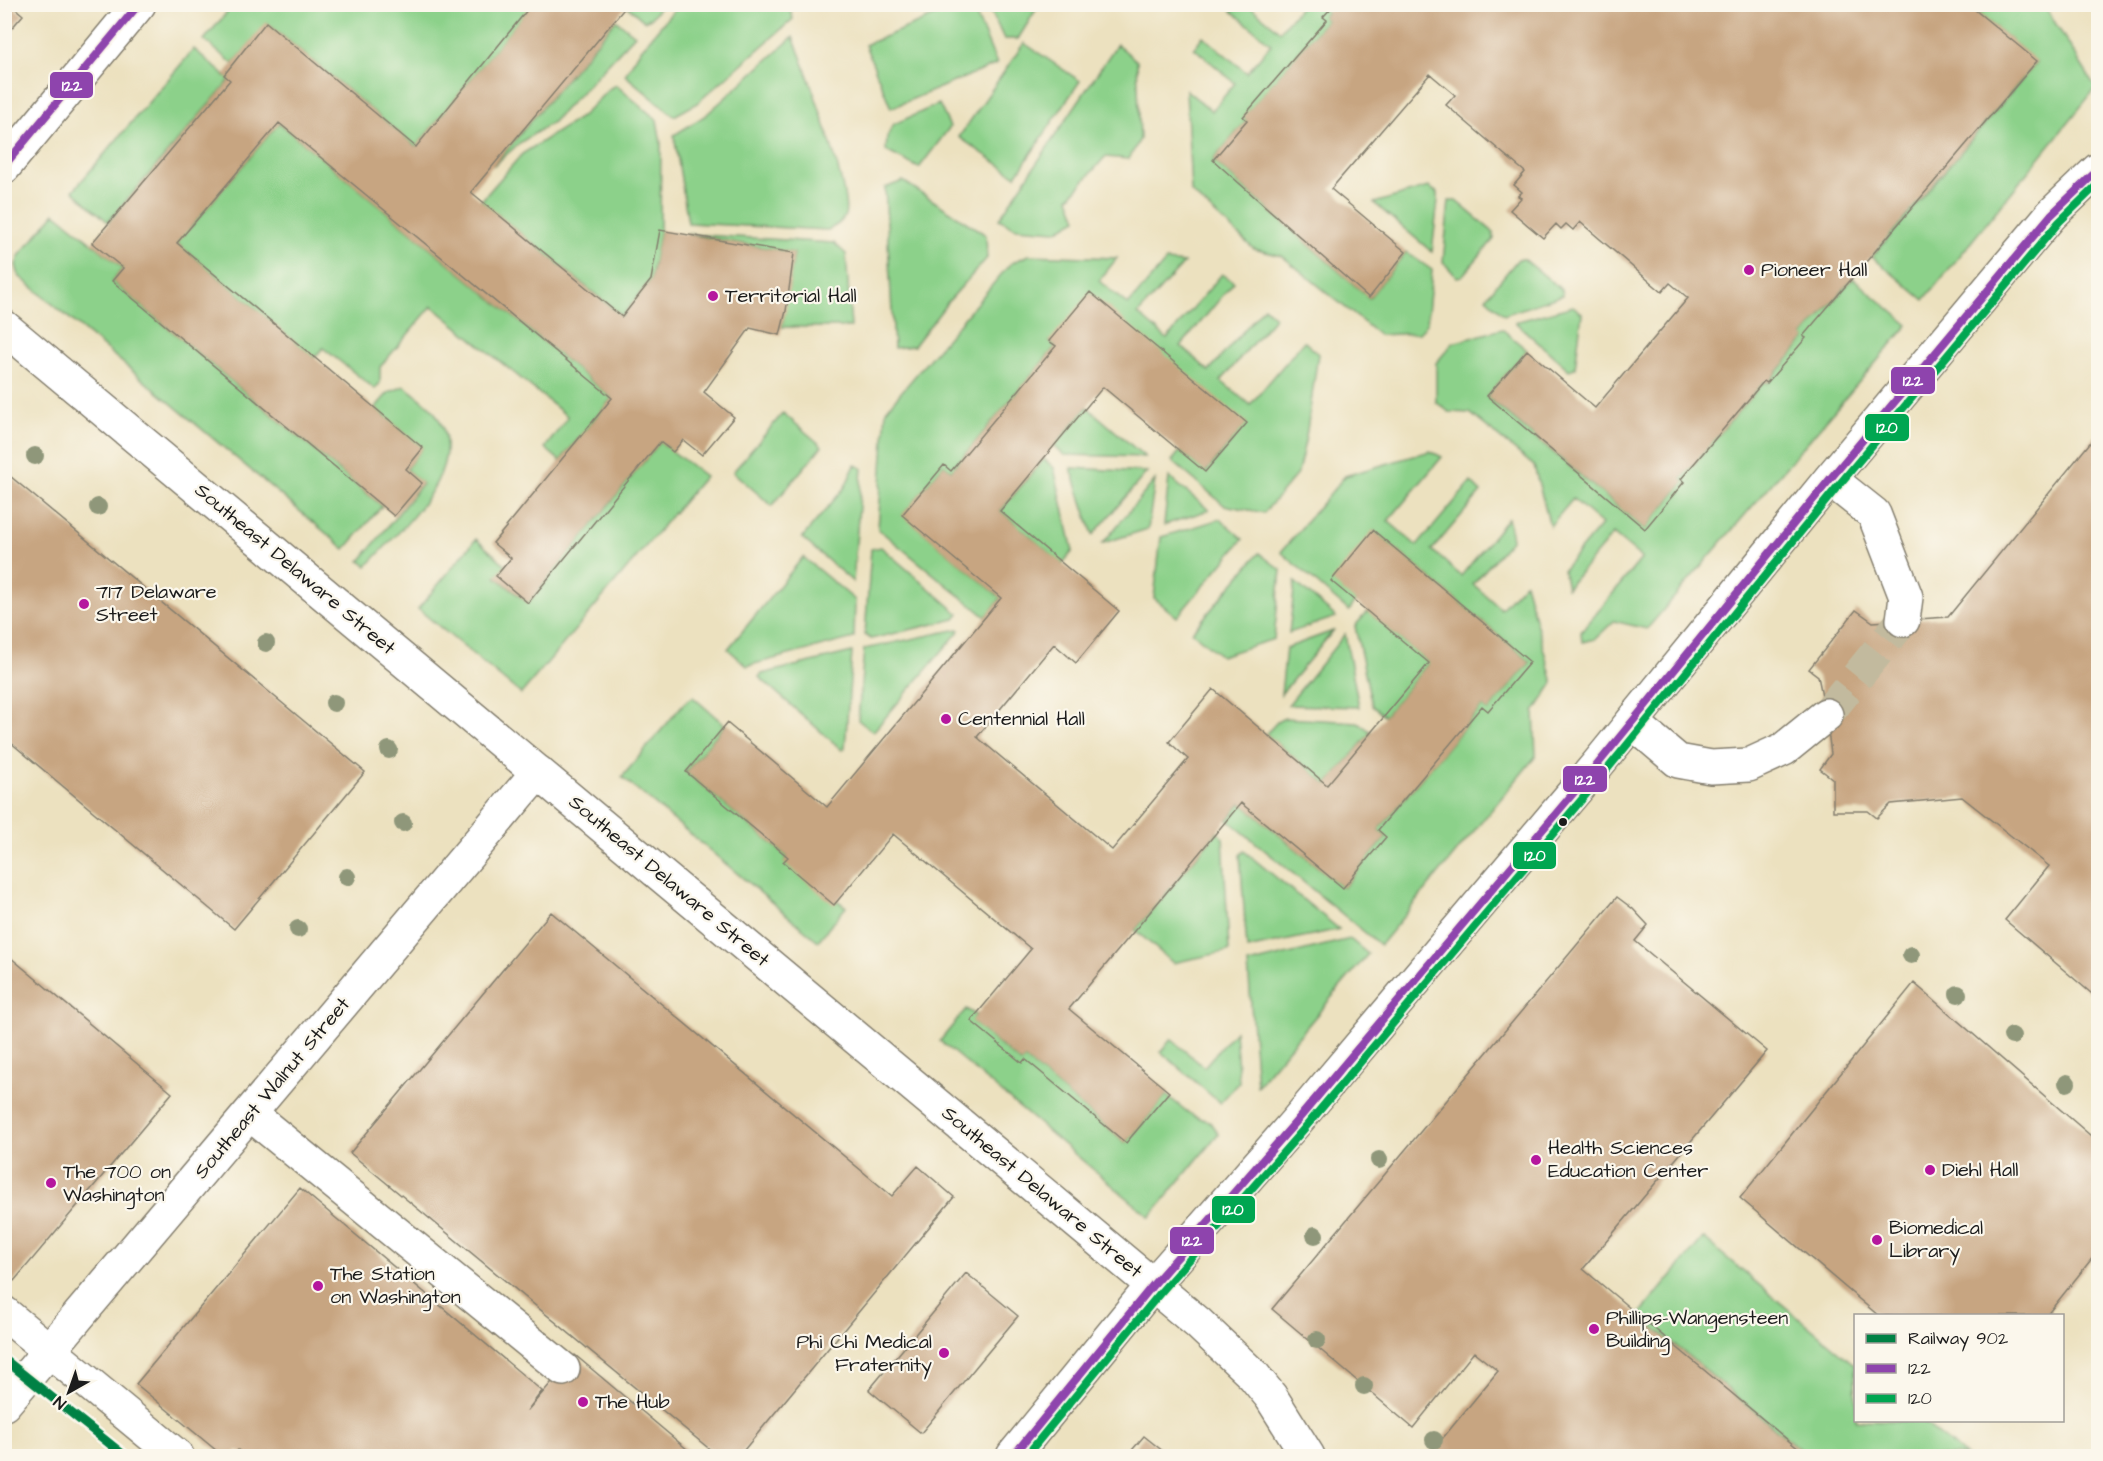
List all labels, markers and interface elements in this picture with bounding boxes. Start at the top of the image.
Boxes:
line badge: 122 [49,71,94,99]
text: 122 [62,75,83,97]
place label: Pioneer Hall [1761,256,1867,284]
marker: Pioneer Hall [1742,263,1756,277]
place label: Territorial Hall [725,282,857,310]
marker: Territorial Hall [706,289,720,303]
line badge: 122 [1890,366,1936,395]
text: 122 [1903,370,1924,392]
line badge: 120 [1864,413,1910,442]
text: 120 [1876,417,1898,439]
street label: Southeast Delaware Street [189,477,401,661]
place label: 717 Delaware Street [96,578,217,629]
marker: 717 Delaware Street [77,597,91,611]
place label: Centennial Hall [958,705,1085,733]
marker: Centennial Hall [939,712,953,726]
line badge: 122 [1562,765,1608,793]
text: 122 [1575,769,1596,791]
street label: Southeast Delaware Street [563,789,775,973]
unlabelled marker [1557,816,1569,828]
line badge: 120 [1512,841,1557,870]
text: 120 [1524,845,1546,867]
street label: Southeast Walnut Street [188,991,356,1185]
street label: Southeast Delaware Street [936,1100,1148,1284]
place label: Health Sciences Education Center [1548,1134,1708,1185]
marker: Health Sciences Education Center [1529,1153,1543,1167]
place label: Diehl Hall [1942,1156,2018,1184]
place label: The 700 on Washington [63,1158,171,1210]
marker: Diehl Hall [1923,1163,1937,1177]
marker: The 700 on Washington [44,1176,58,1190]
line badge: 120 [1211,1195,1256,1224]
text: 120 [1222,1199,1244,1221]
place label: Biomedical Library [1889,1214,1983,1266]
line badge: 122 [1169,1226,1215,1255]
text: 122 [1182,1230,1203,1252]
marker: Biomedical Library [1870,1233,1884,1247]
place label: The Station on Washington [330,1260,461,1312]
marker: The Station on Washington [311,1279,325,1293]
place label: Phillips-Wangensteen Building [1606,1304,1788,1356]
legend [1854,1314,2064,1422]
marker: Phillips-Wangensteen Building [1587,1322,1601,1336]
text: Railway 902 [1908,1326,2009,1352]
place label: Phi Chi Medical Fraternity [797,1328,932,1380]
marker: Phi Chi Medical Fraternity [937,1346,951,1360]
text: 122 [1908,1356,1932,1381]
north arrow [39,1362,99,1422]
text: 120 [1908,1386,1932,1411]
place label: The Hub [595,1388,670,1416]
text: N [49,1391,71,1414]
marker: The Hub [576,1395,590,1409]

